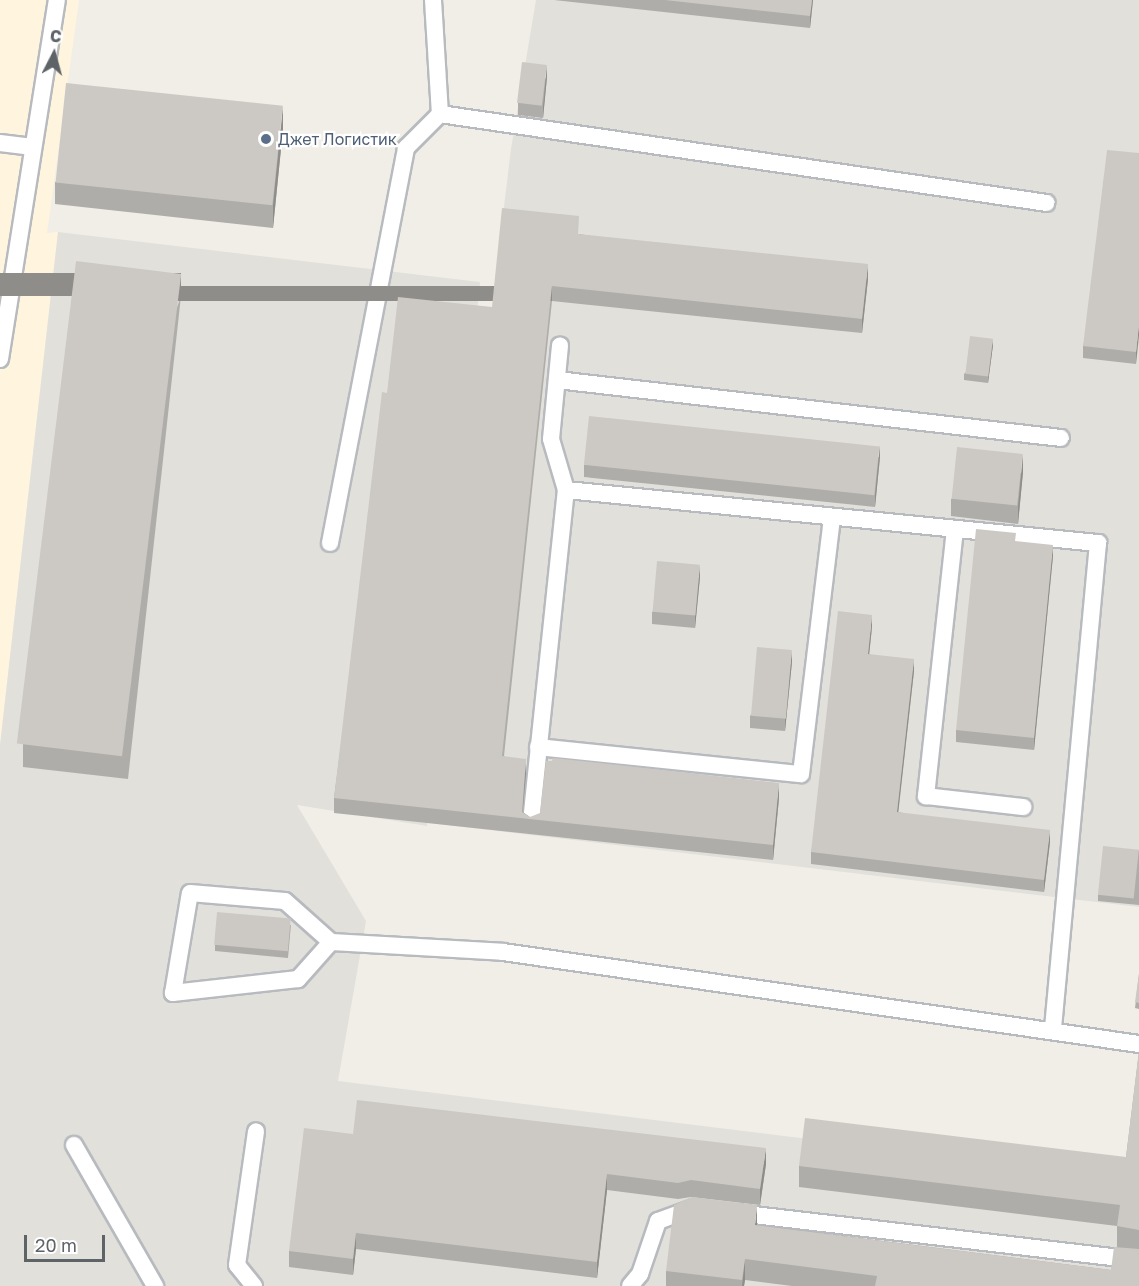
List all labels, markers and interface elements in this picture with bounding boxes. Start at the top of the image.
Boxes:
north arrow [24,24,84,84]
text: С [49,26,63,47]
place label: Джет Логистик [278,129,397,149]
marker: Джет Логистик [259,132,273,146]
scale bar [27,1223,108,1261]
text: 20 m [35,1234,77,1256]

